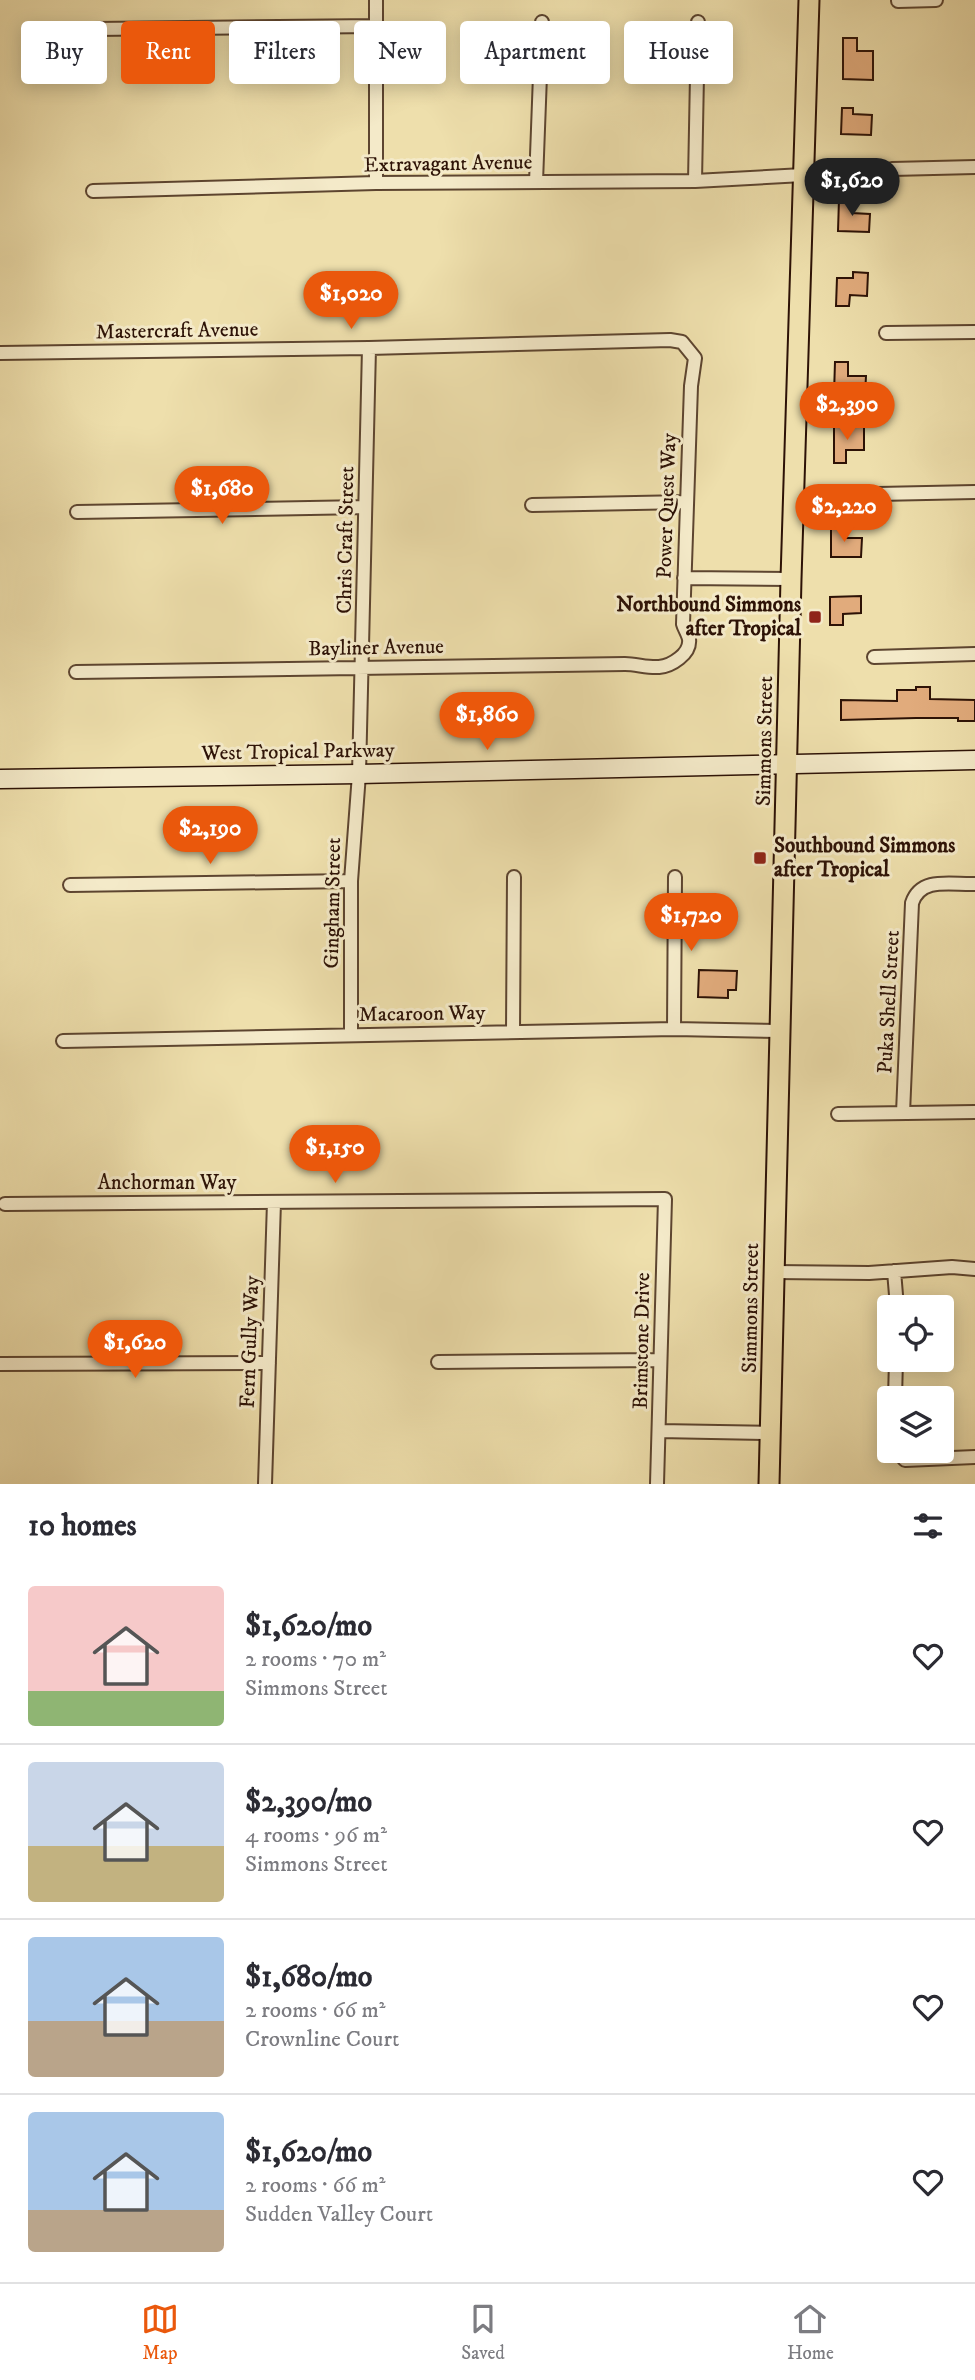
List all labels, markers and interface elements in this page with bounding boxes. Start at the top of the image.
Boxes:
chip: Buy [21,21,107,84]
chip: Rent [121,21,215,84]
chip: Filters [229,21,340,84]
chip: New [354,21,446,84]
chip: Apartment [460,21,610,84]
chip: House [624,21,733,84]
street label: Extravagant Avenue [364,150,533,178]
pin: $1,620 [795,158,909,218]
text: $1,620 [821,166,883,195]
pin: $1,020 [294,272,408,331]
text: $1,020 [319,279,383,308]
street label: Mastercraft Avenue [96,317,259,345]
pin: $2,390 [790,382,904,442]
text: $2,390 [816,390,878,419]
street label: Power Quest Way [651,432,683,579]
pin: $1,680 [165,466,279,526]
street label: Chris Craft Street [332,466,360,614]
text: $1,680 [190,474,254,503]
pin: $2,220 [787,484,901,544]
text: $2,220 [811,492,877,521]
place label: Northbound Simmons after Tropical [616,592,802,642]
marker: Northbound Simmons after Tropical [807,609,823,625]
street label: Bayliner Avenue [308,634,444,662]
street label: Simmons Street [751,675,779,806]
pin: $1,860 [430,692,544,752]
text: $1,860 [455,700,519,729]
street label: West Tropical Parkway [200,737,396,767]
pin: $2,190 [153,806,267,866]
text: $2,190 [179,814,241,843]
place label: Southbound Simmons after Tropical [774,833,955,883]
street label: Gingham Street [319,837,347,969]
marker: Southbound Simmons after Tropical [752,850,768,866]
pin: $1,720 [634,894,748,953]
text: $1,720 [660,901,722,930]
street label: Puka Shell Street [872,929,906,1074]
street label: Macaroon Way [359,1000,487,1028]
pin: $1,150 [278,1126,392,1185]
text: $1,150 [305,1133,365,1162]
street label: Anchorman Way [97,1170,238,1196]
street label: Simmons Street [737,1242,765,1373]
street label: Brimstone Drive [628,1272,656,1410]
street label: Fern Gully Way [235,1274,265,1409]
map controls [877,1295,954,1463]
button: locate [877,1295,954,1372]
pin: $1,620 [78,1320,192,1380]
text: $1,620 [104,1328,166,1357]
button: layers [877,1386,954,1463]
icon: filters [909,1507,947,1545]
text: 10 homes [28,1508,137,1545]
text: $1,620/mo [245,1608,372,1645]
icon: home [84,1614,168,1698]
icon: heart [909,1637,947,1675]
text: 2 rooms · 70 m² [245,1645,386,1674]
text: Simmons Street [245,1674,388,1703]
text: $2,390/mo [245,1784,372,1821]
icon: home [84,1790,168,1874]
icon: heart [909,1813,947,1851]
text: 4 rooms · 96 m² [245,1821,387,1850]
text: Simmons Street [245,1850,388,1879]
text: $1,680/mo [245,1959,372,1996]
icon: home [84,1965,168,2049]
icon: heart [909,1988,947,2026]
text: 2 rooms · 66 m² [245,1996,385,2025]
text: Crownline Court [245,2025,399,2054]
text: $1,620/mo [245,2134,372,2171]
icon: home [84,2140,168,2224]
icon: heart [909,2163,947,2201]
text: 2 rooms · 66 m² [245,2171,385,2200]
text: Sudden Valley Court [245,2200,433,2229]
tab: Map [141,2300,179,2365]
tab: Saved [461,2300,505,2365]
tab: Home [787,2300,834,2365]

